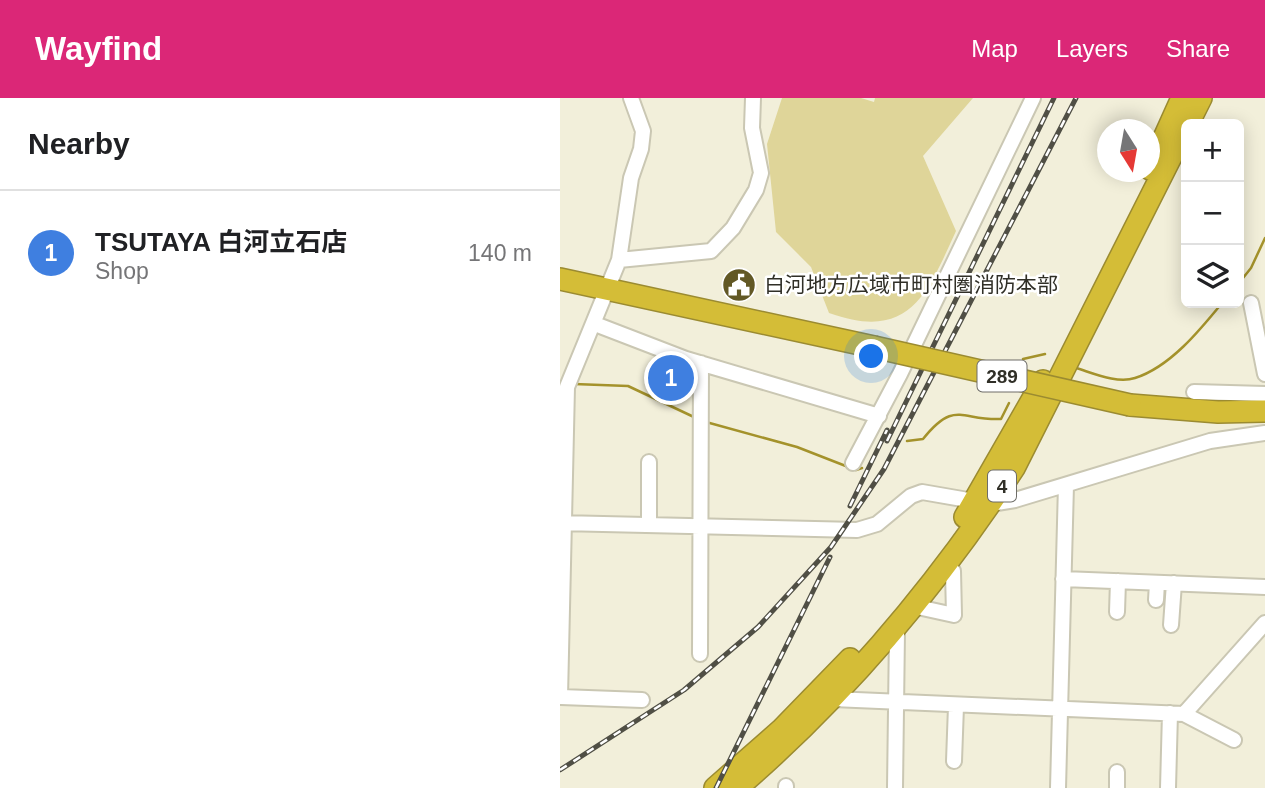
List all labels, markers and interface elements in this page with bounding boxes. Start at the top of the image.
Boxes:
text: Wayfind [35,30,162,67]
text: Map [971,35,1018,62]
text: Layers [1056,35,1128,62]
text: Share [1166,35,1230,62]
north arrow [1097,119,1160,182]
map controls [1181,119,1244,308]
button: + [1181,119,1244,182]
text: Nearby [28,127,130,160]
button: − [1181,182,1244,245]
text: TSUTAYA 白河立石店 [95,227,347,257]
text: 1 [45,240,57,266]
text: 140 m [468,240,532,266]
button: layers [1181,245,1244,308]
text: Shop [95,258,149,284]
public building icon: 白河地方広域市町村圏消防本部 [720,266,758,304]
place label: 白河地方広域市町村圏消防本部 [764,273,1058,296]
your location [854,339,888,373]
pin: 1 [648,352,694,404]
road number: 289 [978,360,1026,392]
road number: 4 [988,470,1016,502]

